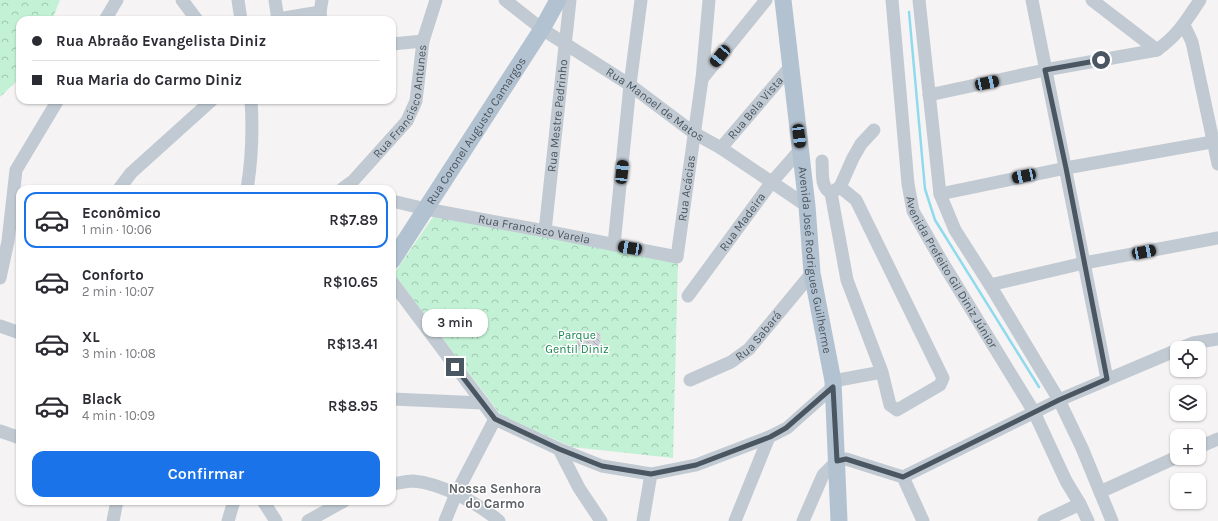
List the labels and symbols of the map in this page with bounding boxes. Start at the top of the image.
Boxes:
car [708,43,732,69]
street label: Rua Francisco Antunes [370,44,430,161]
route start [1092,51,1110,69]
street label: Rua Coronel Augusto Camargos [423,55,529,207]
street label: Rua Mestre Pedrinho [544,58,571,173]
street label: Rua Manoel de Matos [603,65,706,144]
street label: Rua Bela Vista [725,73,786,142]
car [974,75,1000,91]
car [792,123,806,149]
street label: Rua Acácias [675,154,698,222]
car [615,159,629,185]
street label: Avenida José Rodrigues Guilherme [795,166,834,355]
car [1011,168,1037,184]
street label: Rua Madeira [716,190,768,254]
street label: Avenida Prefeito Gil Diniz Júnior [903,195,1001,351]
street label: Rua Francisco Varela [477,212,591,247]
car [617,240,643,256]
car [1131,244,1157,260]
street label: Rua Sabará [732,308,785,364]
callout: 3 min [422,309,488,337]
park label: Parque Gentil Diniz [545,328,609,356]
route end [446,358,464,376]
district label: Nossa Senhora do Carmo [449,481,541,511]

